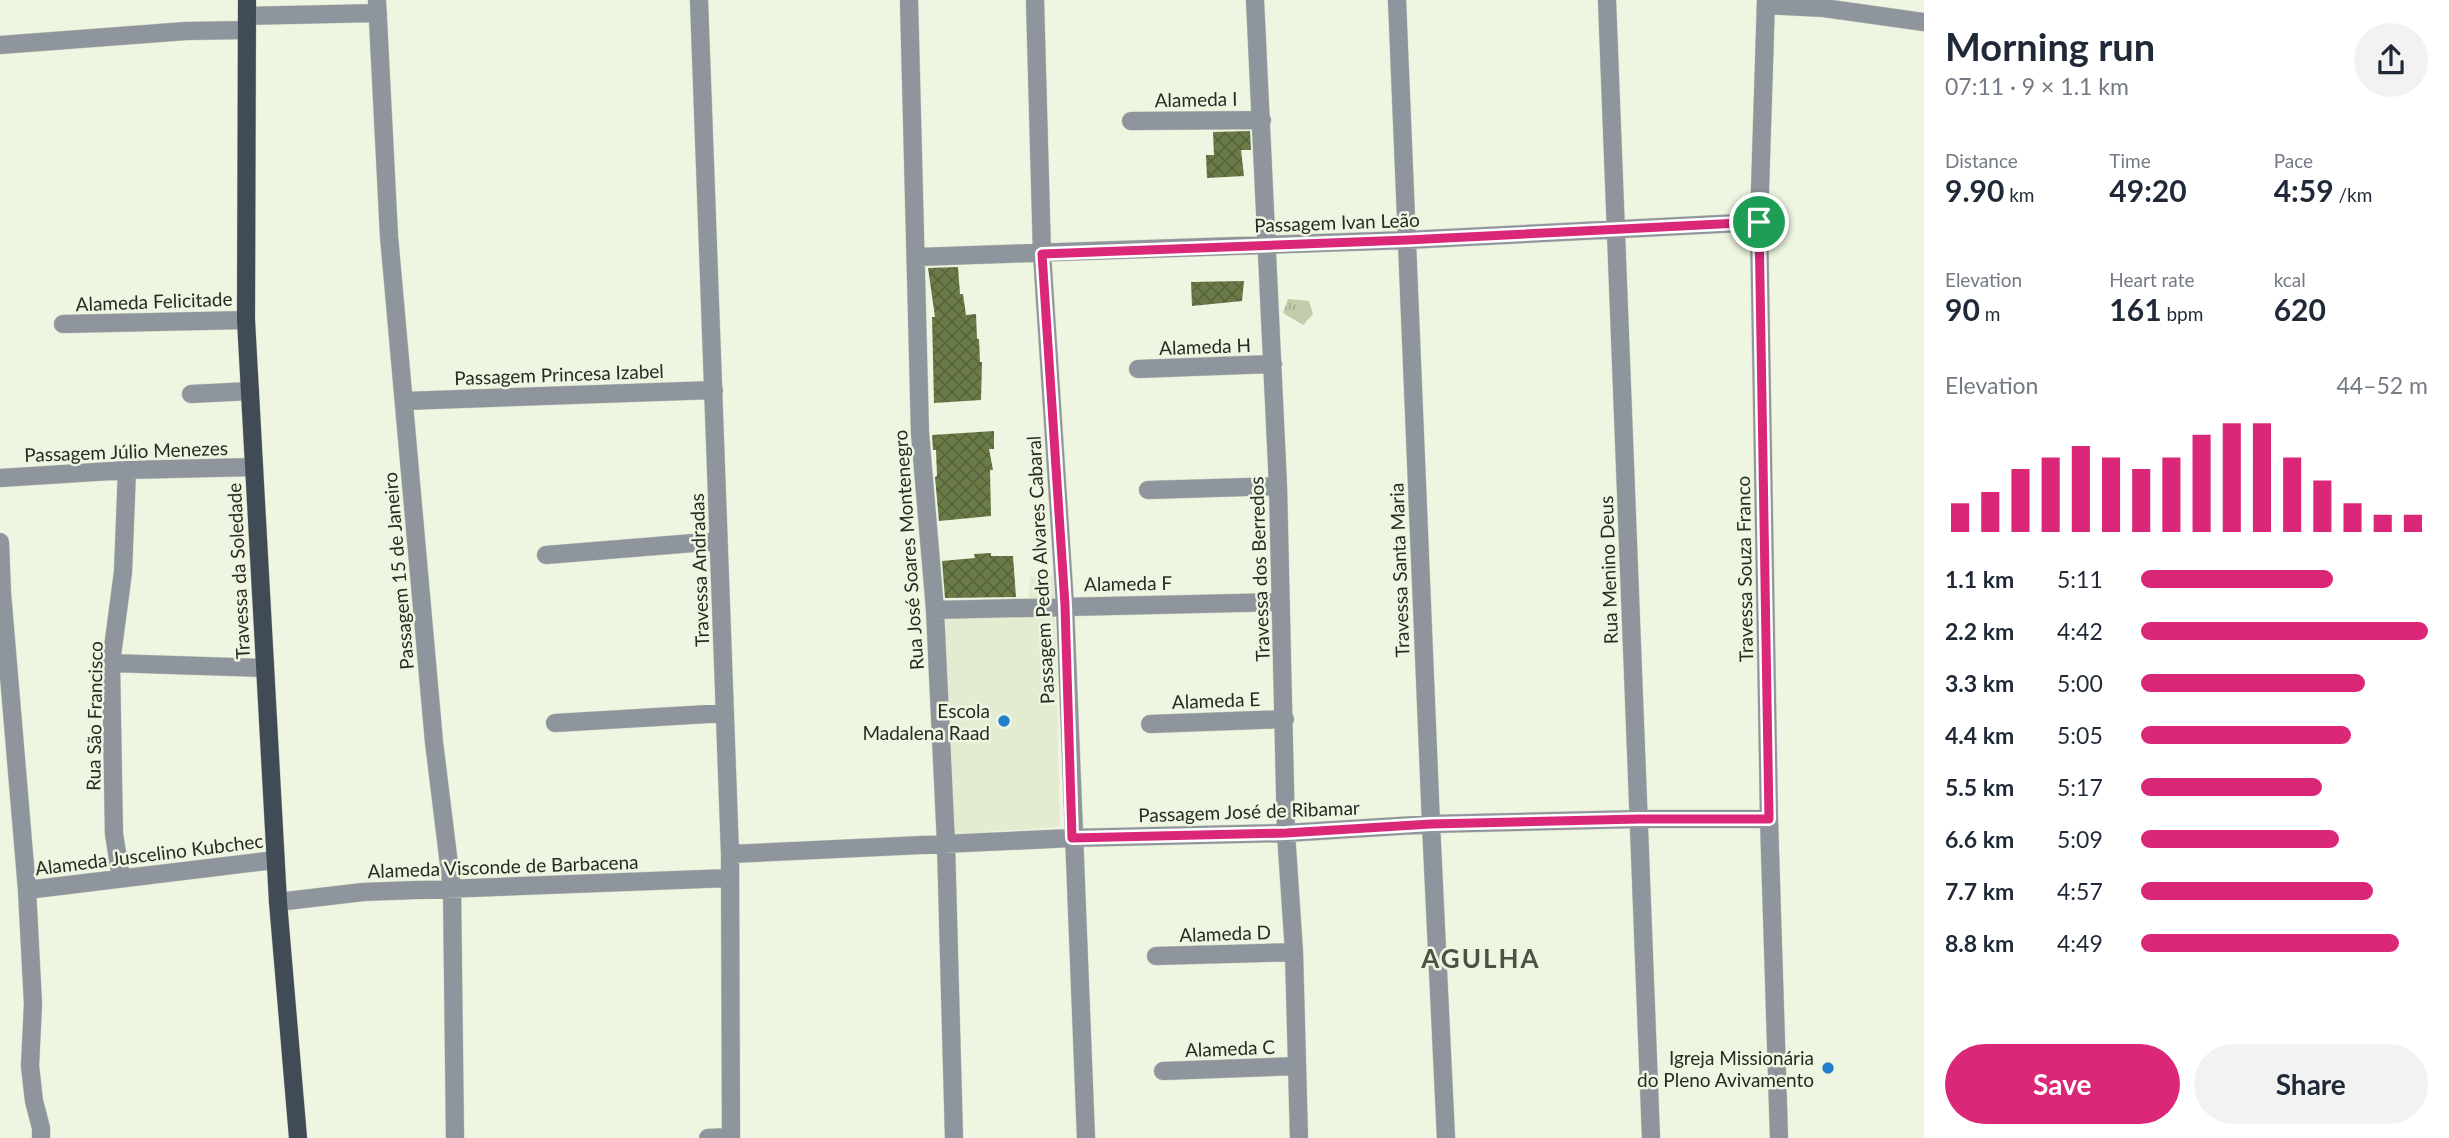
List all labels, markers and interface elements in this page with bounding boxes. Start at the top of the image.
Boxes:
text: Morning run [1945,23,2155,69]
button: share [2354,23,2428,97]
text: 07:11 · 9 × 1.1 km [1945,72,2129,100]
street label: Alameda I [1154,87,1238,111]
text: Distance [1945,149,2018,172]
text: Time [2109,149,2151,172]
text: Pace [2274,149,2313,172]
text: 9.90 [1945,172,2004,208]
text: 49:20 [2109,172,2187,208]
text: 4:59 [2274,172,2334,208]
text: km [2004,183,2034,206]
text: /km [2334,183,2372,206]
pin [1729,192,1789,252]
icon: arrive [1740,203,1778,241]
street label: Passagem Ivan Leão [1254,208,1420,236]
text: Elevation [1945,268,2022,291]
text: Heart rate [2109,268,2195,291]
text: kcal [2274,268,2306,291]
street label: Alameda Felicitade [75,287,233,315]
text: 90 [1945,291,1980,327]
text: 161 [2109,291,2162,327]
text: 620 [2274,291,2326,327]
text: m [1980,302,2000,325]
text: bpm [2162,302,2203,325]
street label: Alameda H [1159,333,1251,359]
street label: Passagem Princesa Izabel [454,359,664,389]
text: Elevation [1945,371,2038,399]
text: 44–52 m [2336,371,2428,399]
street label: Rua José Soares Montenegro [888,429,928,671]
street label: Passagem Pedro Alvares Cabaral [1021,435,1059,705]
street label: Passagem Júlio Menezes [24,436,228,466]
street label: Passagem 15 de Janeiro [378,471,418,671]
street label: Travessa dos Berredos [1244,476,1274,662]
street label: Travessa Souza Franco [1731,476,1757,662]
street label: Travessa da Soledade [222,482,254,660]
street label: Travessa Santa Maria [1384,482,1414,658]
street label: Travessa Andradas [685,493,713,647]
street label: Rua Menino Deus [1594,495,1622,645]
text: 1.1 km [1945,565,2014,593]
text: 5:11 [2057,565,2103,593]
street label: Alameda F [1084,571,1172,595]
text: 2.2 km [1945,617,2014,645]
text: 4:42 [2057,617,2103,645]
street label: Rua São Francisco [81,641,107,791]
text: 3.3 km [1945,669,2014,697]
text: 5:00 [2057,669,2103,697]
street label: Alameda E [1171,687,1261,713]
place label: Escola Madalena Raad [862,699,990,744]
marker: Escola Madalena Raad [996,713,1012,729]
text: 4.4 km [1945,721,2014,749]
text: 5:05 [2057,721,2103,749]
text: 5.5 km [1945,773,2014,801]
text: 5:17 [2057,773,2103,801]
street label: Passagem José de Ribamar [1138,796,1360,826]
text: 6.6 km [1945,825,2014,853]
text: 5:09 [2057,825,2103,853]
street label: Alameda Juscelino Kubchec [34,829,264,879]
street label: Alameda Visconde de Barbacena [367,850,639,882]
text: 7.7 km [1945,877,2014,905]
text: 4:57 [2057,877,2103,905]
street label: Alameda D [1179,920,1271,946]
text: 8.8 km [1945,929,2014,957]
text: 4:49 [2057,929,2103,957]
district label: AGULHA [1420,942,1541,974]
street label: Alameda C [1185,1035,1276,1061]
button: Save [1945,1044,2180,1124]
button: Share [2194,1044,2428,1124]
place label: Igreja Missionária do Pleno Avivamento [1637,1046,1814,1091]
marker: Igreja Missionária do Pleno Avivamento [1820,1060,1836,1076]

